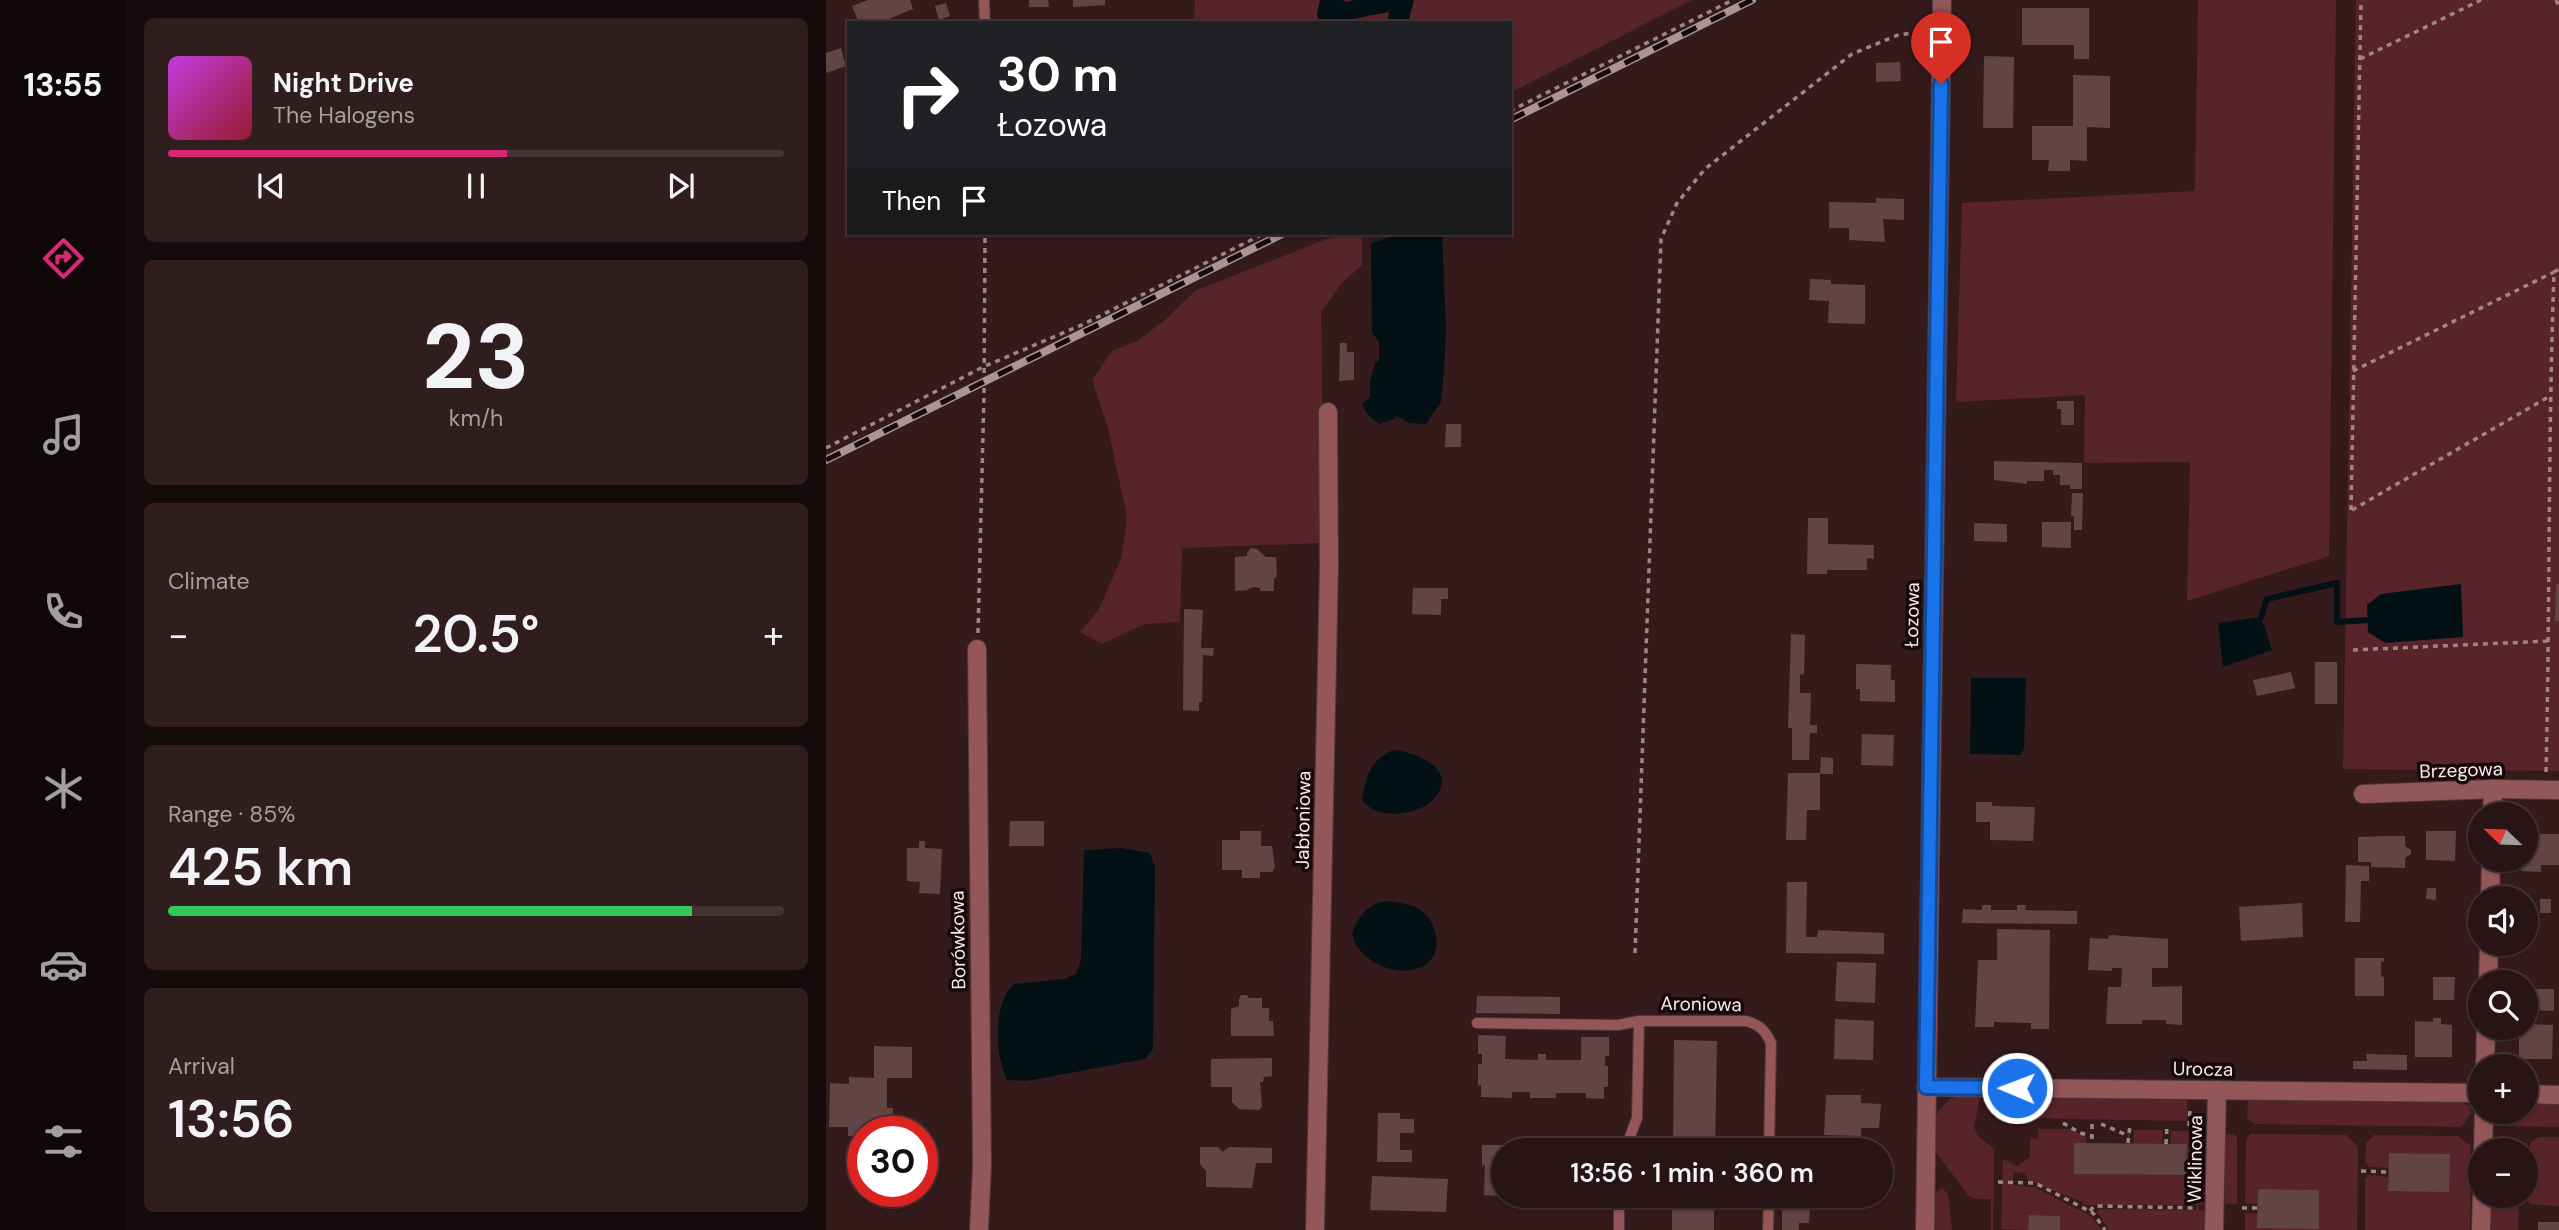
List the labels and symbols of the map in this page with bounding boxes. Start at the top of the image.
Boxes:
pin [1911,12.0,1971,84]
street label: Łozowa [1899,582,1925,648]
street label: Brzegowa [2419,756,2503,784]
street label: Jabłoniowa [1290,770,1316,870]
north arrow [2468,802,2538,872]
street label: Borówkowa [945,890,971,990]
street label: Aroniowa [1660,991,1742,1017]
position arrow [1980,1051,2054,1125]
street label: Urocza [2173,1056,2233,1082]
street label: Wiklinowa [2182,1115,2208,1203]
speed limit sign: 30 [847,1116,938,1207]

